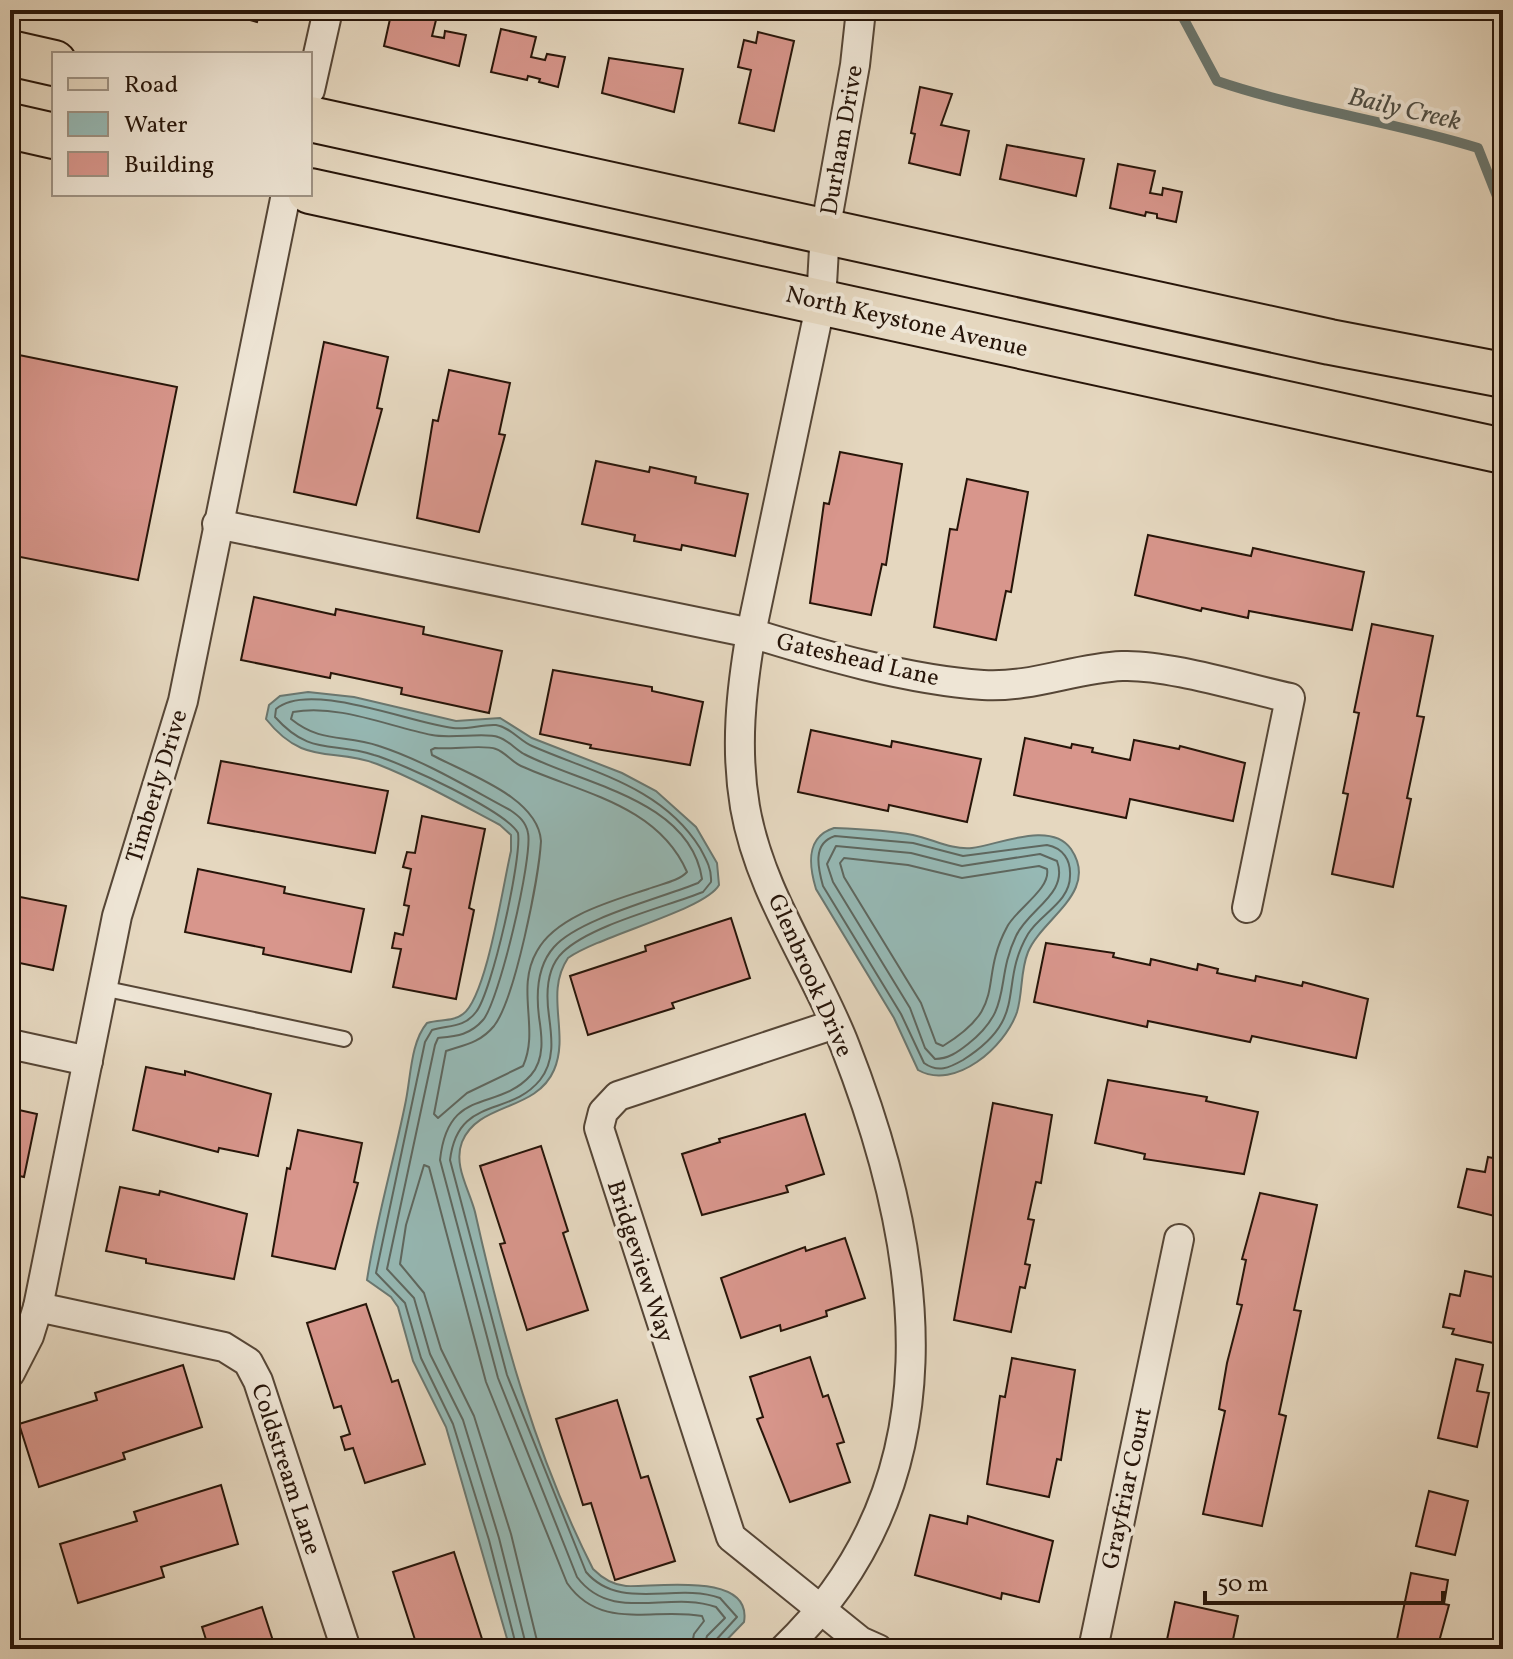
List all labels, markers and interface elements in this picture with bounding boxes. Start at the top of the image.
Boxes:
legend [52,52,312,196]
street label: Durham Drive [813,63,873,218]
text: Road [124,69,178,103]
water label: Baily Creek [1345,79,1465,140]
text: Water [124,109,188,143]
text: Building [124,149,214,183]
street label: North Keystone Avenue [782,279,1031,367]
street label: Gateshead Lane [773,626,942,696]
street label: Timberly Drive [118,706,197,867]
street label: Glenbrook Drive [758,889,860,1063]
street label: Bridgeview Way [597,1176,681,1347]
street label: Coldstream Lane [241,1380,329,1560]
street label: Grayfriar Court [1094,1404,1162,1572]
scale bar [1205,1555,1443,1605]
text: 50 m [1217,1568,1269,1602]

